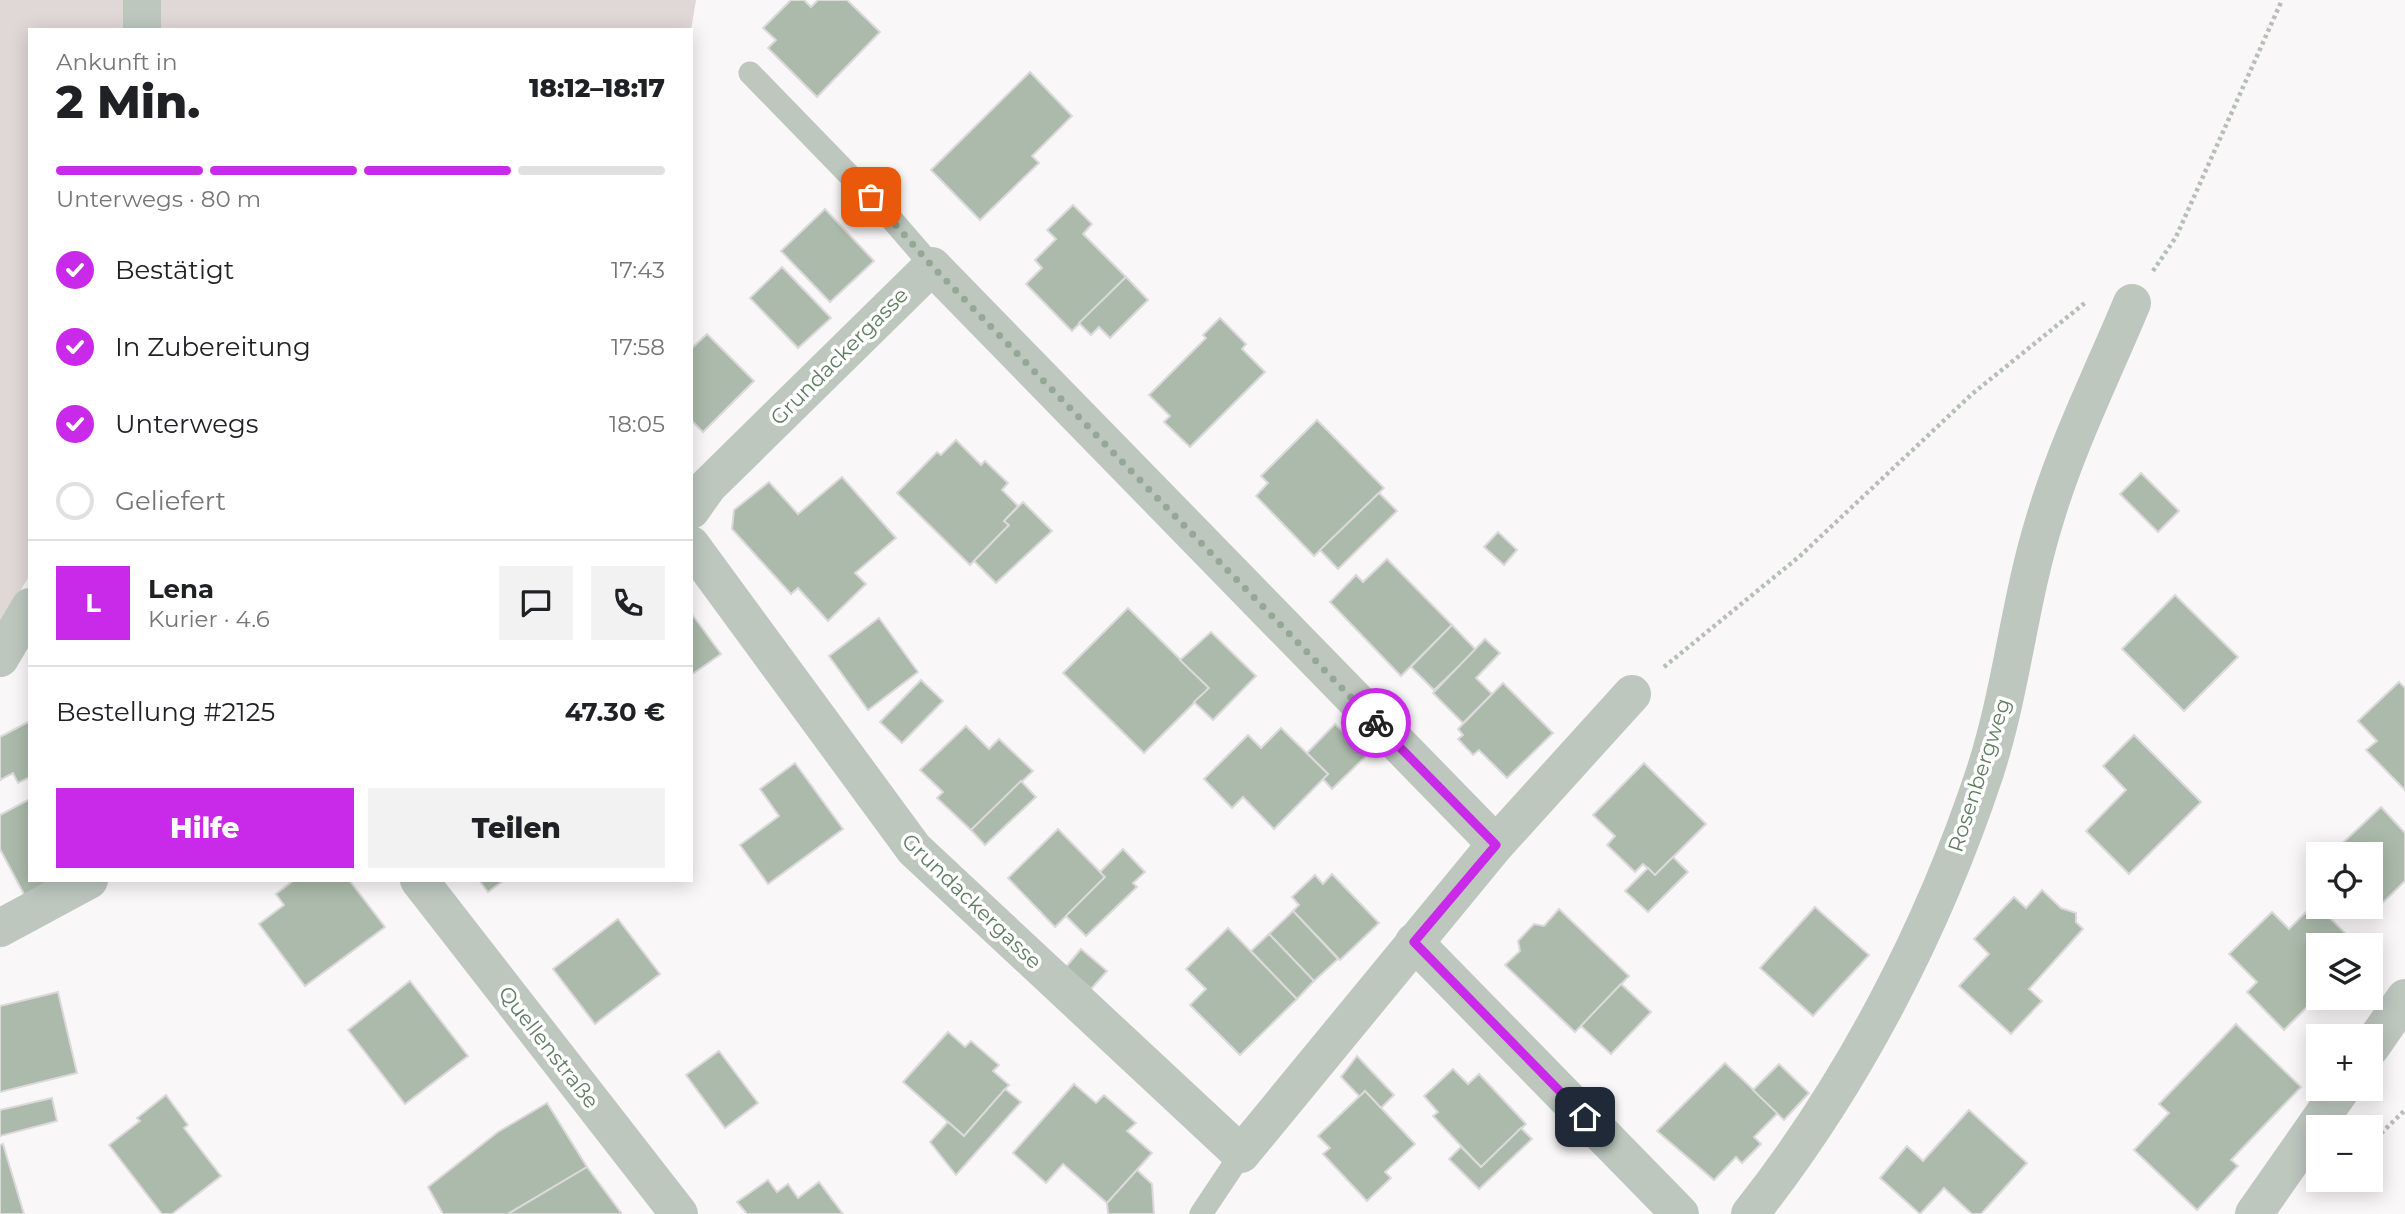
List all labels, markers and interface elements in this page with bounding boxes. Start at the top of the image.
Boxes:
text: Ankunft in [56,48,177,76]
text: 18:12–18:17 [529,72,665,104]
text: 2 Min. [56,73,200,130]
pin [841,167,901,227]
icon: bag [852,178,890,216]
text: Unterwegs · 80 m [56,185,261,213]
icon: check [56,251,94,289]
text: Bestätigt [115,254,234,286]
text: 17:43 [611,256,665,284]
street label: Grundackergasse [765,282,913,430]
icon: check [56,328,94,366]
text: In Zubereitung [115,331,311,363]
text: 17:58 [611,333,665,361]
icon: check [56,405,94,443]
text: Unterwegs [115,408,258,440]
text: 18:05 [609,410,665,438]
text: Geliefert [115,485,226,517]
button: chat [499,566,573,640]
button: phone [591,566,665,640]
text: Lena [148,573,214,605]
text: L [85,587,101,619]
text: Kurier · 4.6 [148,605,270,633]
courier [1341,688,1411,758]
street label: Rosenbergweg [1942,695,2016,855]
text: Bestellung #2125 [56,696,275,728]
text: 47.30 € [565,696,665,728]
icon: bike [1357,704,1395,742]
button: Hilfe [56,788,354,868]
button: Teilen [368,788,665,868]
street label: Grundackergasse [897,828,1047,974]
map controls [2306,842,2383,1192]
button: locate [2306,842,2383,919]
button: layers [2306,933,2383,1010]
street label: Quellenstraße [494,981,604,1113]
button: + [2306,1024,2383,1101]
pin [1555,1087,1615,1147]
icon: home [1566,1098,1604,1136]
button: − [2306,1115,2383,1192]

